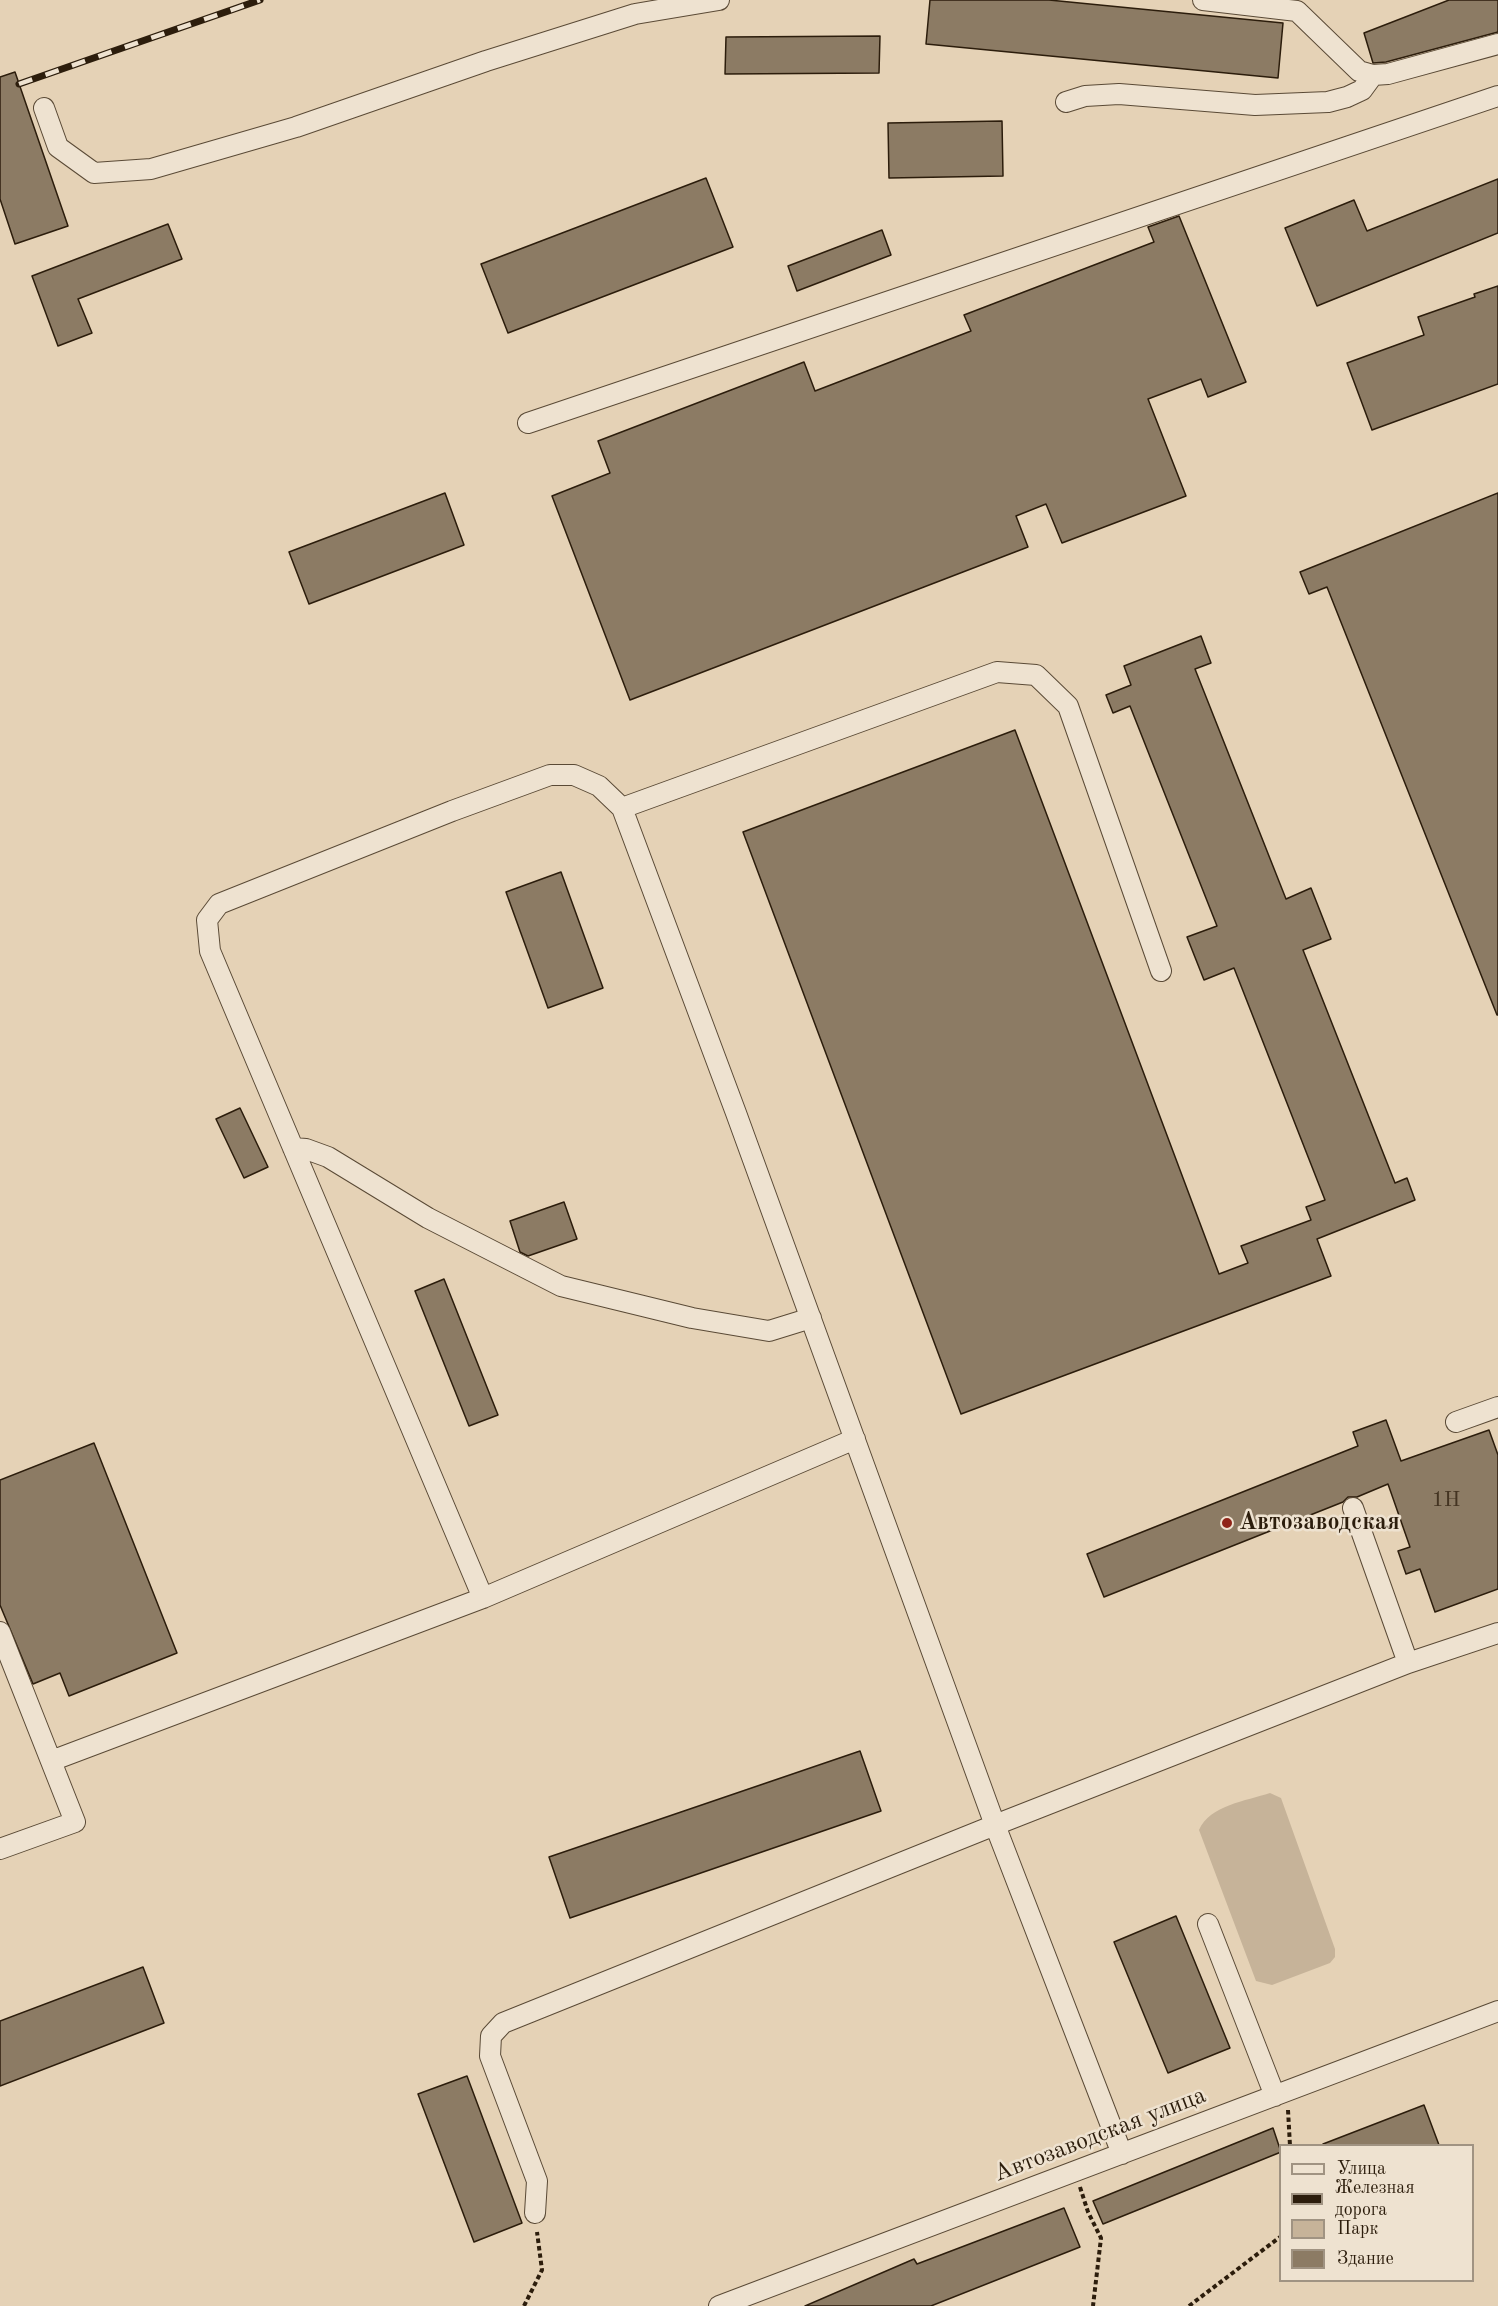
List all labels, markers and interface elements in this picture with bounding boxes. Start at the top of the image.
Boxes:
house number: 1Н [1432,1487,1460,1513]
place label: Автозаводская [1239,1509,1400,1537]
marker: Автозаводская [1220,1516,1234,1530]
street label: Автозаводская улица [990,2081,1210,2189]
legend [1279,2144,1474,2282]
text: Улица [1337,2160,1386,2178]
text: Железная дорога [1335,2179,1415,2219]
text: Парк [1337,2220,1378,2238]
text: Здание [1337,2250,1394,2268]

